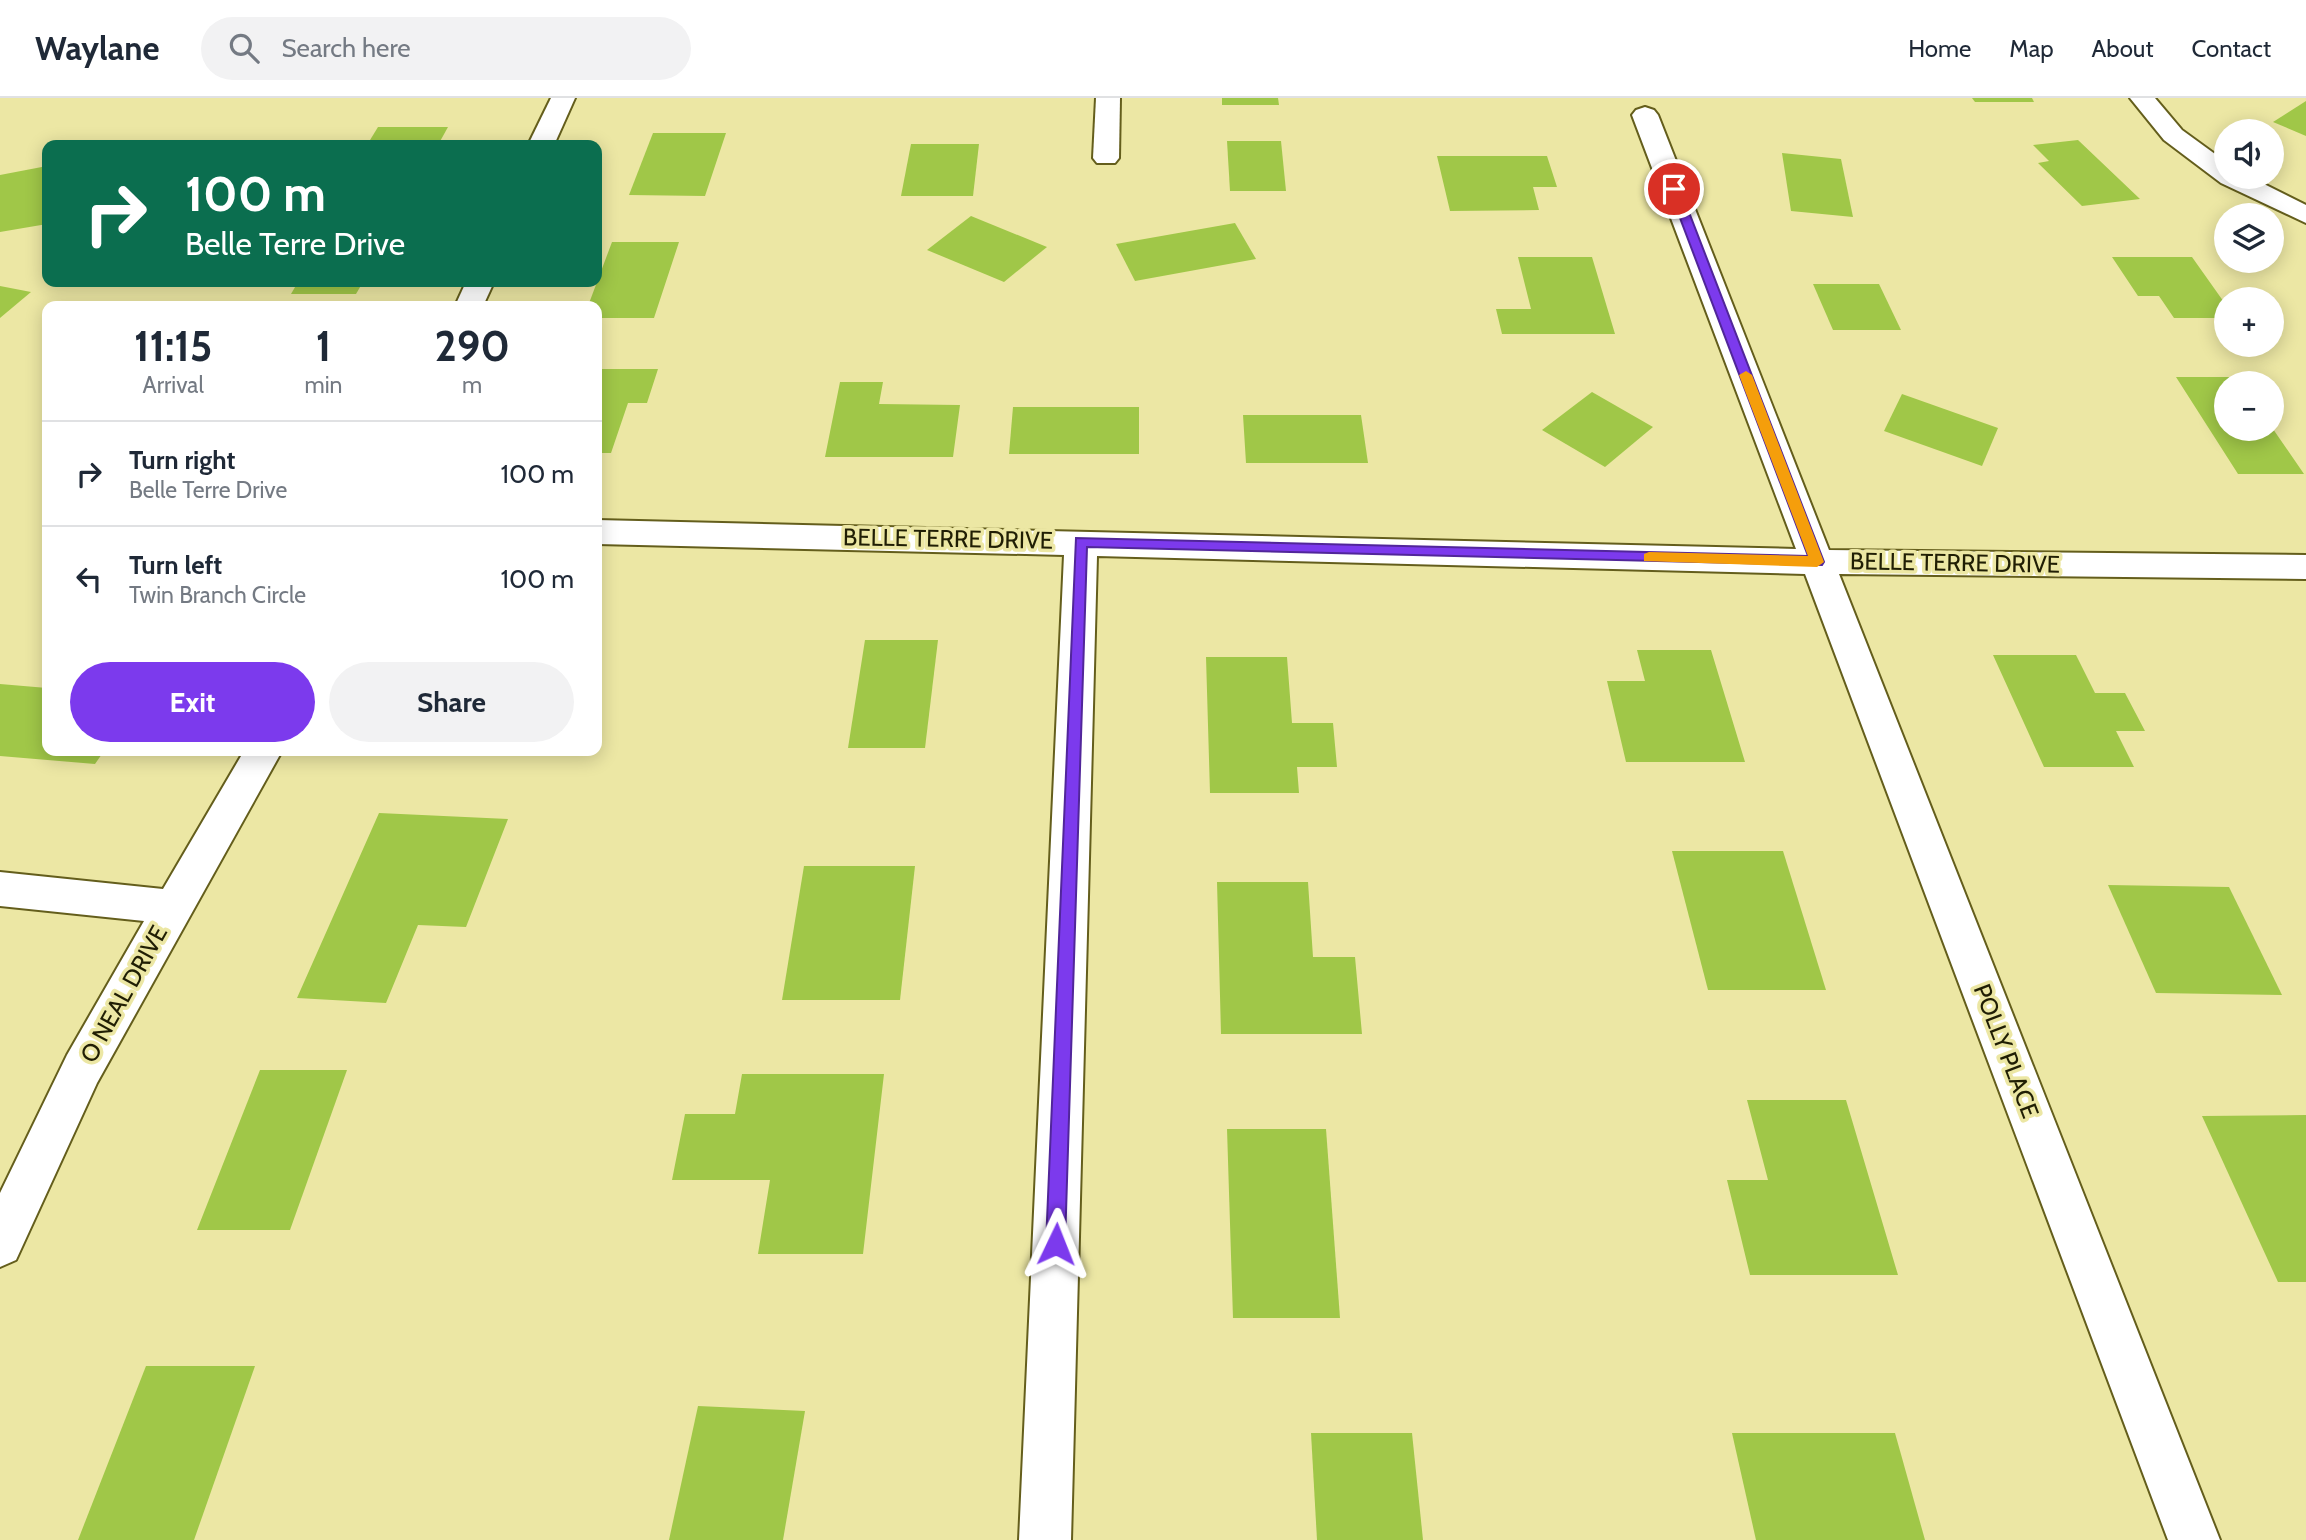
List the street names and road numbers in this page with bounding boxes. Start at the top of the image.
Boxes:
street label: BELLE TERRE DRIVE [843,522,1053,555]
street label: BELLE TERRE DRIVE [1850,546,2060,579]
street label: O NEAL DRIVE [74,920,173,1067]
street label: POLLY PLACE [1968,980,2045,1122]

